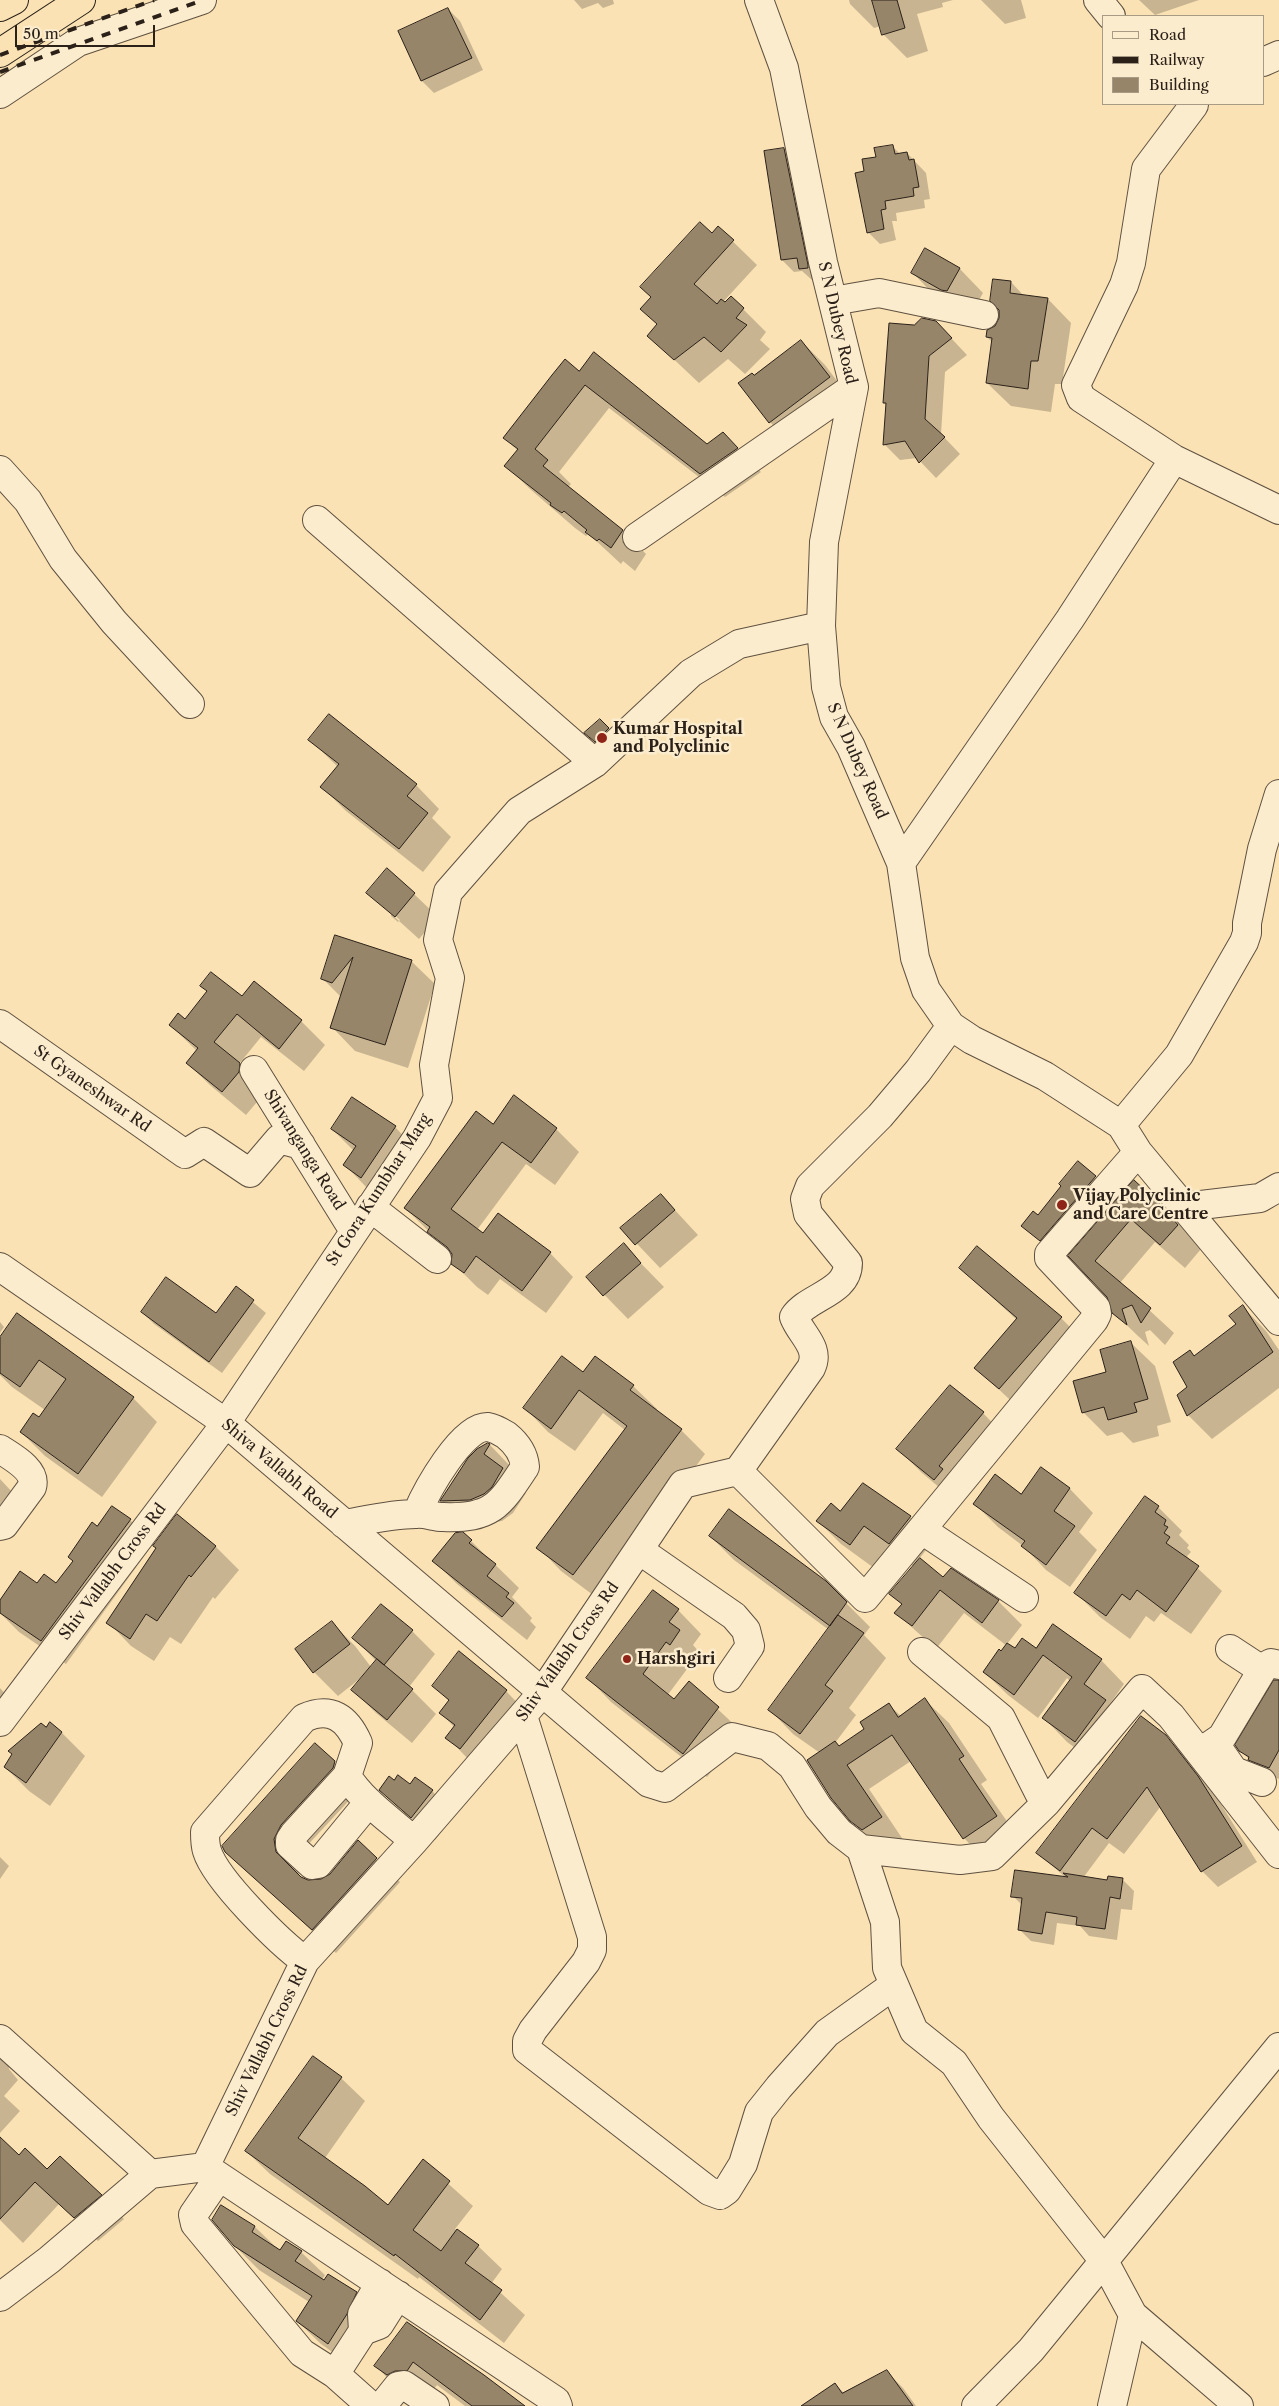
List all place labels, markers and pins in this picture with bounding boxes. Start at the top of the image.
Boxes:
place label: Kumar Hospital and Polyclinic [613,719,743,757]
marker: Kumar Hospital and Polyclinic [595,731,609,745]
place label: Vijay Polyclinic and Care Centre [1073,1186,1208,1224]
marker: Vijay Polyclinic and Care Centre [1055,1198,1069,1212]
place label: Harshgiri [637,1649,715,1669]
marker: Harshgiri [621,1653,633,1665]

